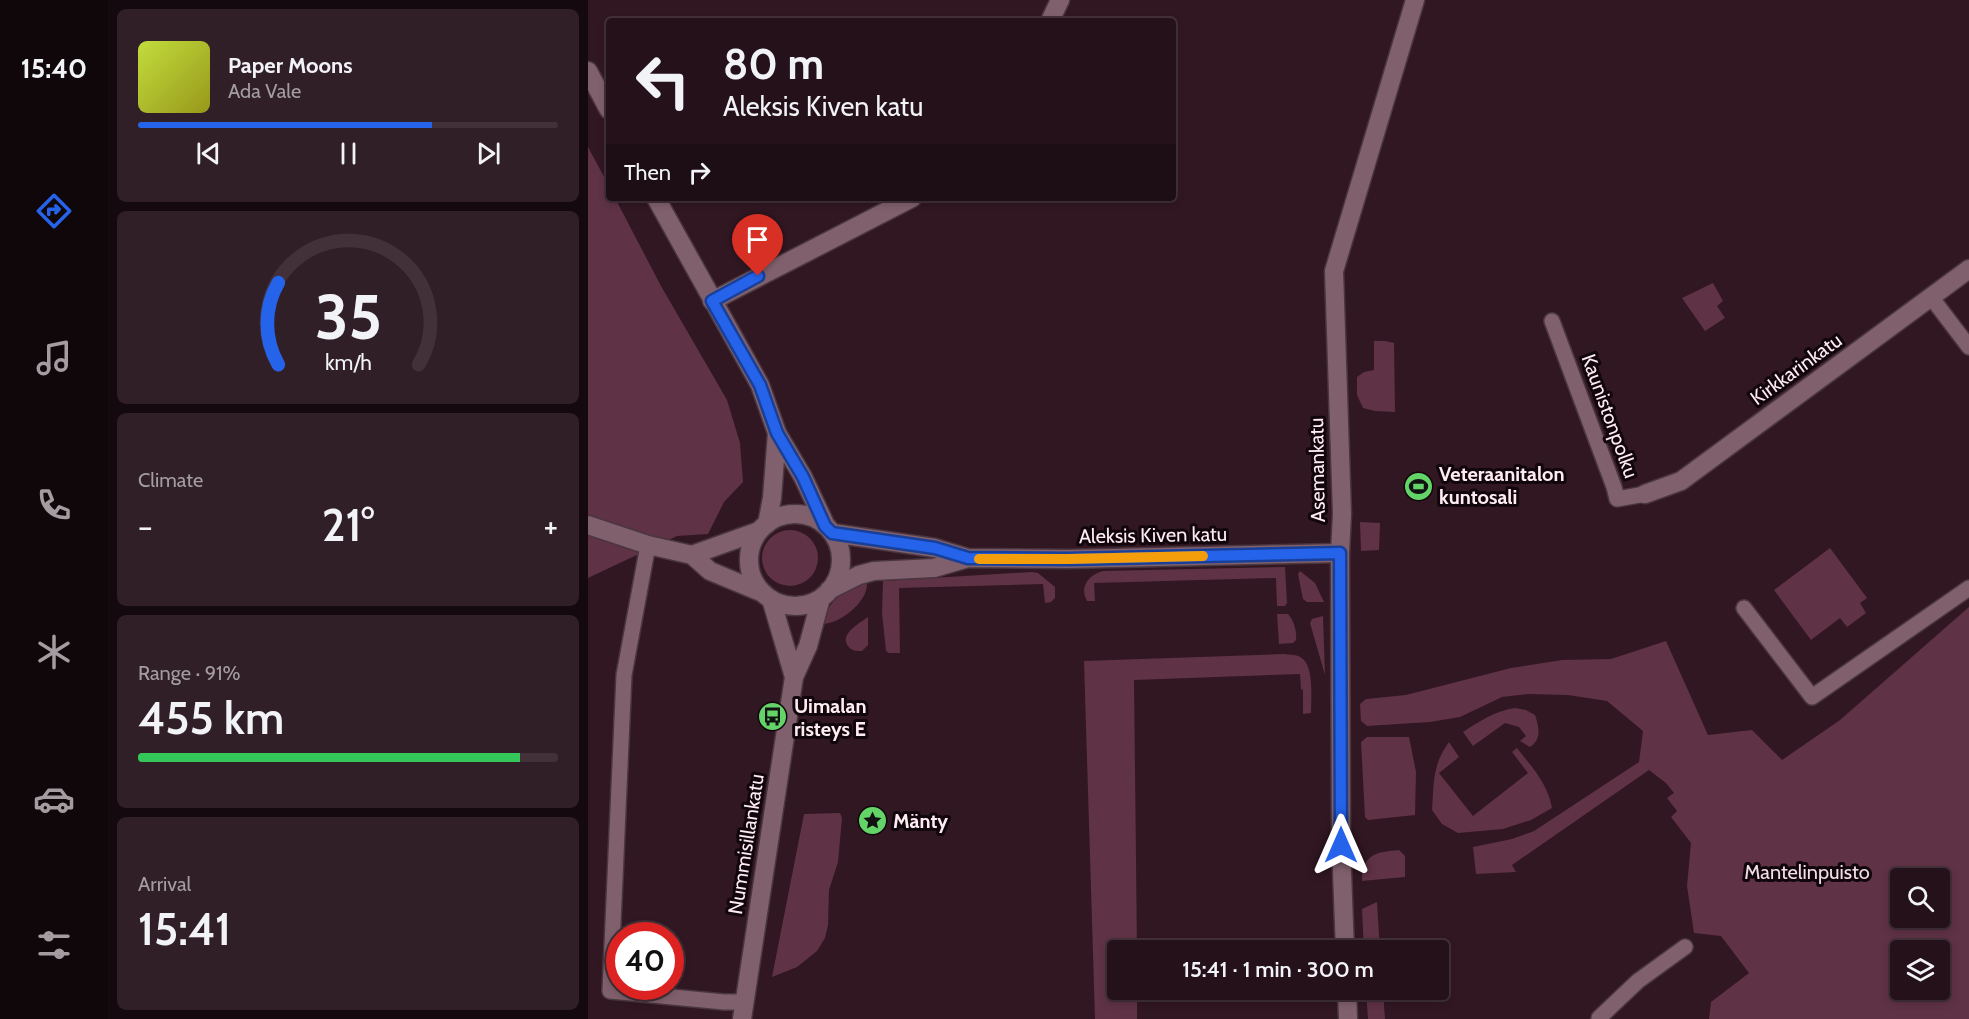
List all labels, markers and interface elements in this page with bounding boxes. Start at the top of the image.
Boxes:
text: 80 m [723,38,824,90]
icon: left [624,42,702,120]
text: 15:40 [21,52,87,85]
text: Paper Moons [228,52,352,79]
text: Ada Vale [228,79,301,103]
text: Aleksis Kiven katu [723,90,923,123]
icon: previous [192,137,225,170]
icon: pause [332,137,365,170]
icon: next [472,137,505,170]
icon: right [683,156,716,189]
text: Then [624,159,671,186]
icon: directions [33,190,75,232]
pin [732,214,783,276]
icon: arrive [741,223,774,256]
text: 35 [314,279,382,355]
street label: Kirkkarinkatu [1746,328,1846,410]
icon: music [33,337,75,379]
text: km/h [325,349,371,375]
street label: Kaunistonpolku [1576,351,1644,481]
street label: Asemankatu [1304,417,1330,523]
place label: Veteraanitalon kuntosali [1439,462,1565,509]
text: Climate [138,468,203,492]
sports icon: Veteraanitalon kuntosali [1402,470,1434,502]
icon: phone [33,484,75,526]
text: 21° [322,498,374,552]
text: − [138,506,153,546]
text: + [543,506,558,546]
street label: Aleksis Kiven katu [1079,522,1227,548]
icon: climate [33,631,75,673]
text: Range · 91% [138,661,241,685]
text: 455 km [138,691,284,745]
place label: Uimalan risteys E [794,694,867,741]
bus stop icon: Uimalan risteys E [757,701,789,733]
street label: Nummisillankatu [723,772,769,916]
icon: car [33,778,75,820]
place icon: Mänty [856,805,888,837]
place label: Mänty [893,809,948,833]
position arrow [1309,813,1373,877]
park label: Mantelinpuisto [1744,860,1870,884]
map controls [1890,868,1950,1000]
button: search [1890,868,1950,928]
text: Arrival [138,872,191,896]
text: 15:41 [138,902,231,956]
speed limit sign: 40 [606,922,684,1000]
icon: filters [33,924,75,966]
button: layers [1890,940,1950,1000]
text: 15:41 · 1 min · 300 m [1182,956,1374,983]

